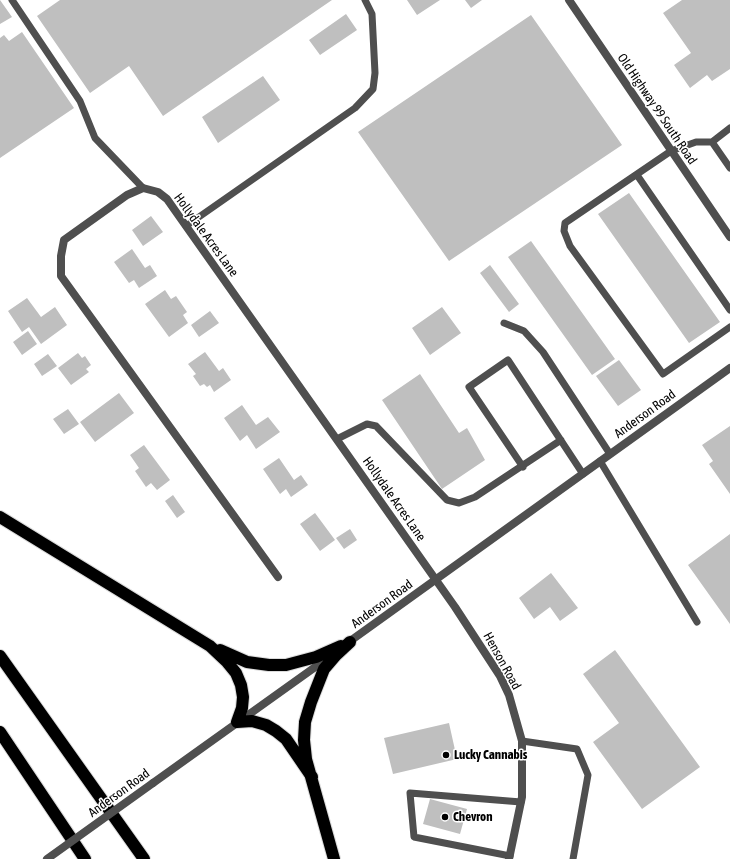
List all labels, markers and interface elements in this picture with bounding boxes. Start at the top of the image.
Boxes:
street label: Old Highway 99 South Road [614,51,700,167]
street label: Hollydale Acres Lane [170,190,242,280]
street label: Anderson Road [611,386,679,442]
street label: Hollydale Acres Lane [359,454,429,544]
street label: Anderson Road [348,576,416,632]
street label: Henson Road [480,630,524,692]
place label: Lucky Cannabis [454,747,527,763]
marker: Lucky Cannabis [441,750,451,760]
street label: Anderson Road [85,765,153,821]
place label: Chevron [453,809,493,825]
marker: Chevron [440,812,450,822]

